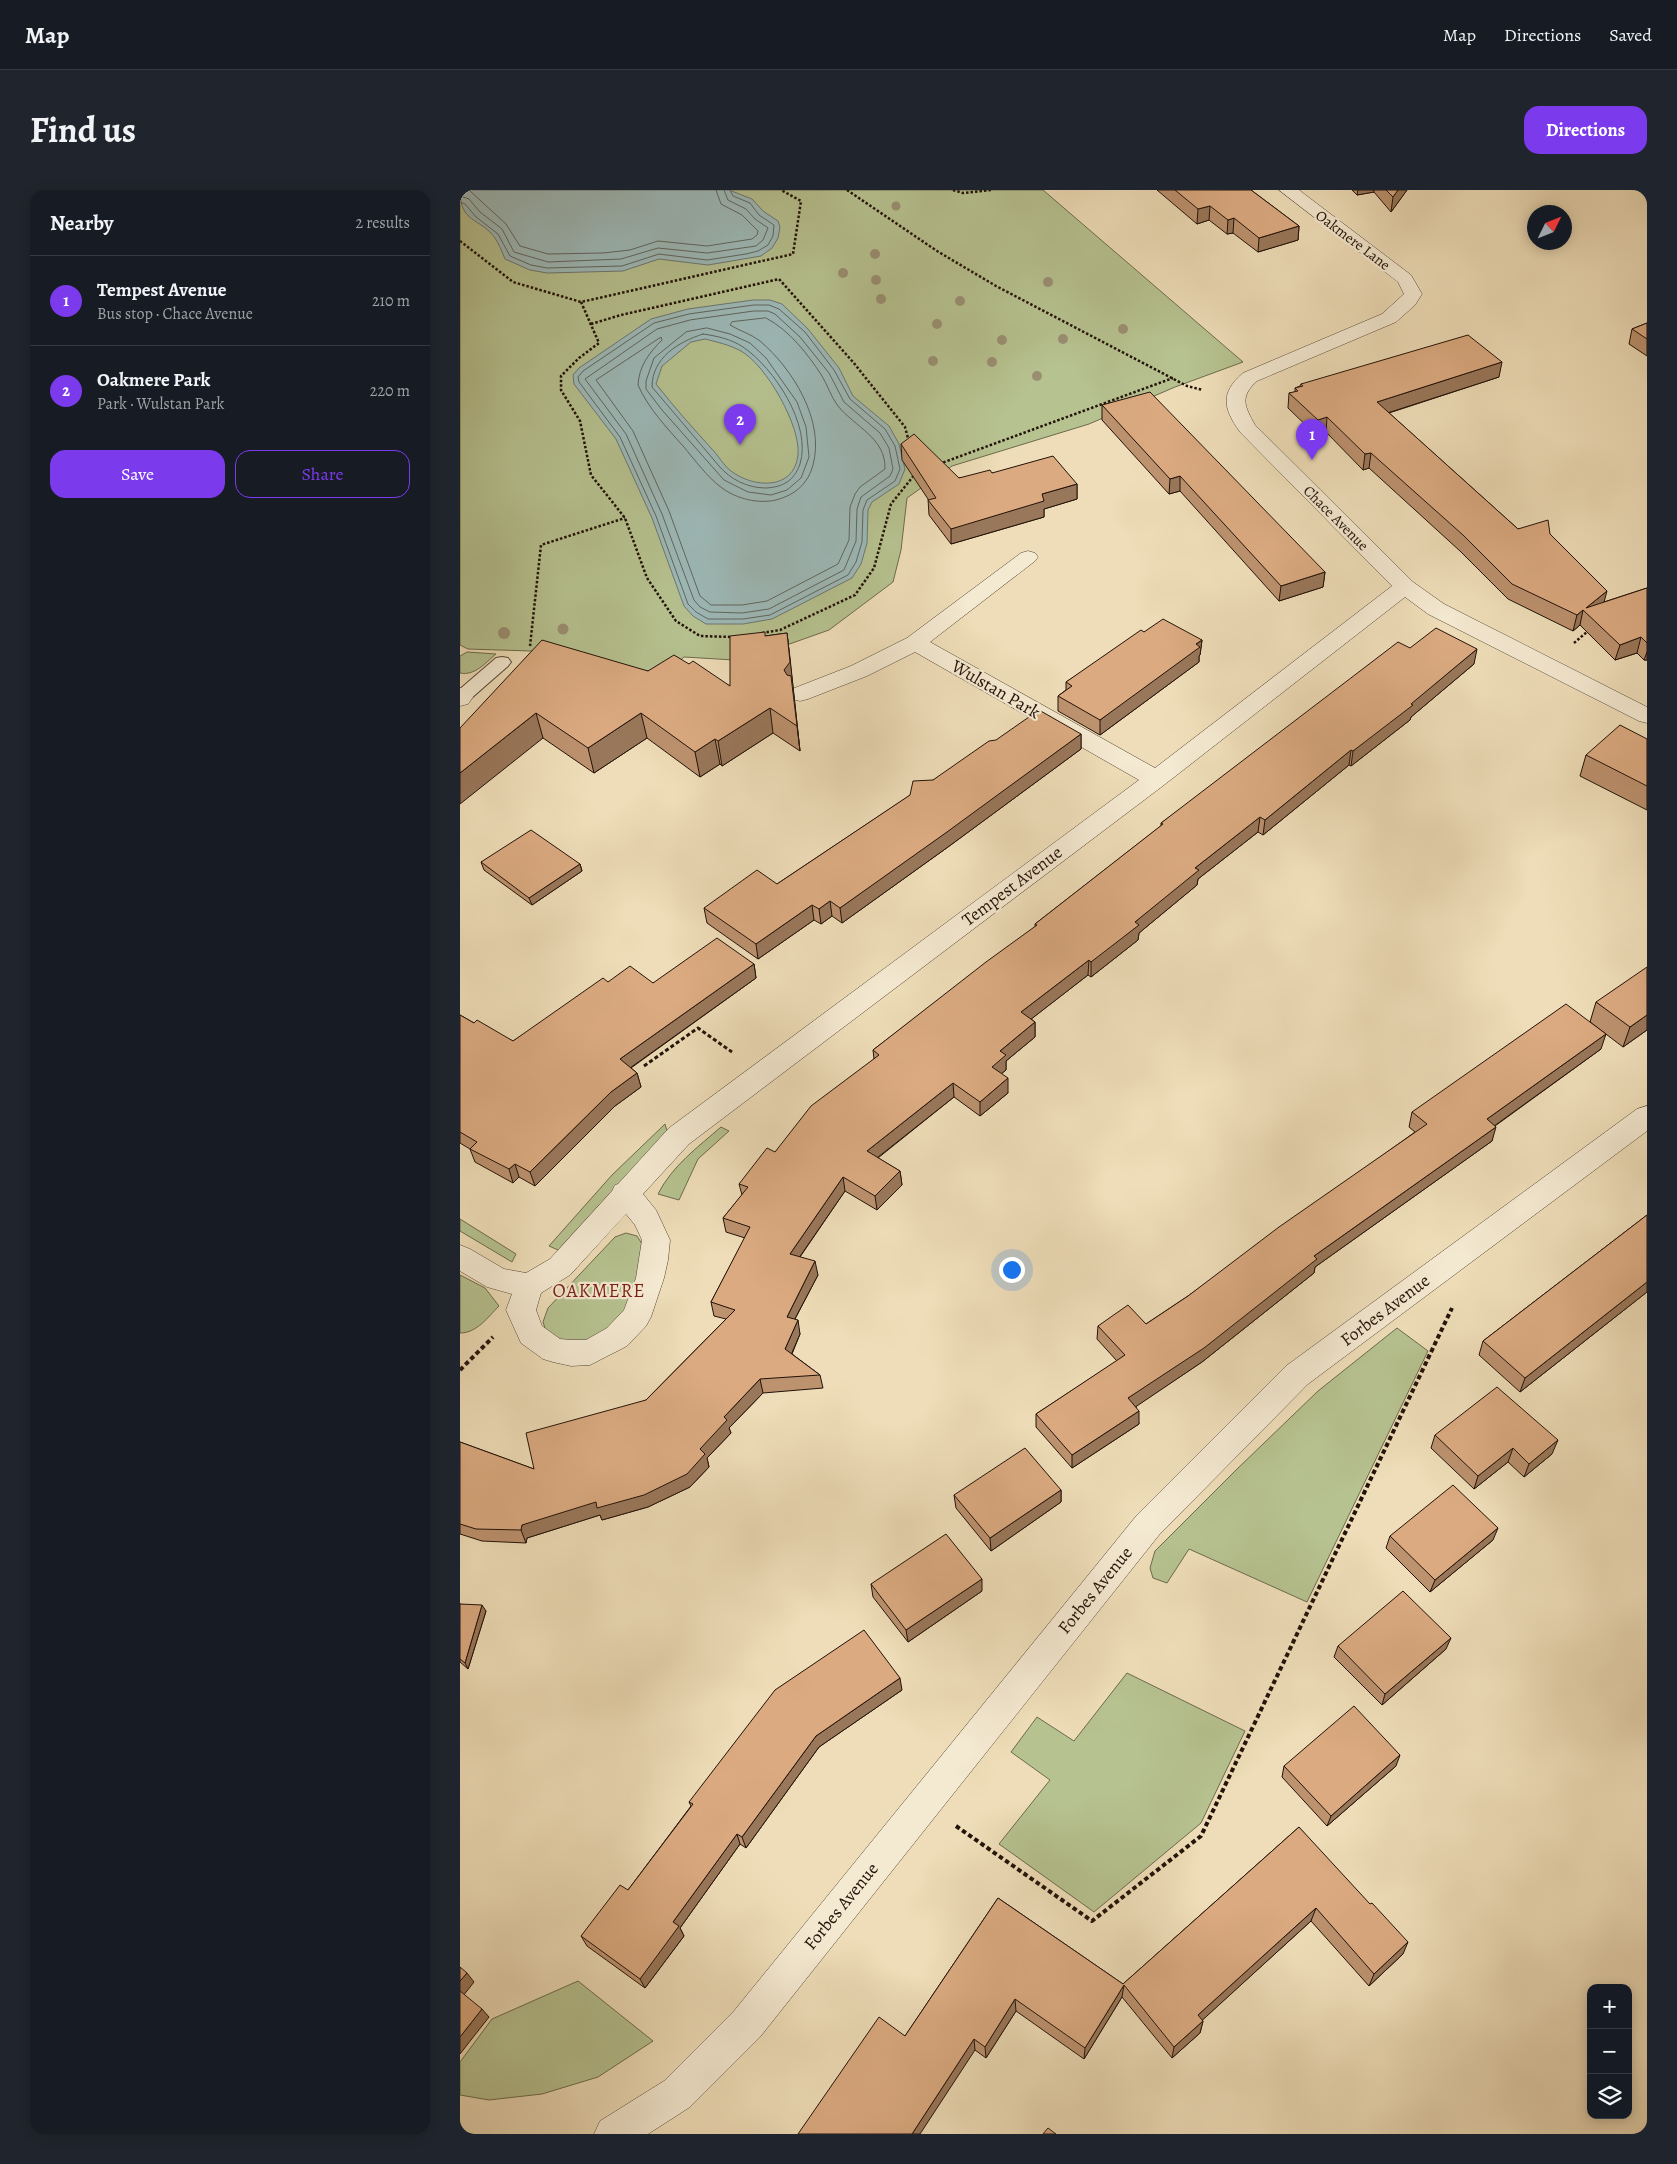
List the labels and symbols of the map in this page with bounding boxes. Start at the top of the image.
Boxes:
street label: Oakmere Lane [1311,205,1395,275]
north arrow [1527,205,1572,250]
pin: 2 [724,404,756,445]
pin: 1 [1296,419,1328,460]
street label: Chace Avenue [1299,481,1373,555]
street label: Wulstan Park [946,653,1045,724]
street label: Tempest Avenue [957,840,1067,932]
your location [999,1257,1025,1283]
street label: Forbes Avenue [1335,1269,1435,1351]
district label: OAKMERE [552,1278,646,1304]
street label: Forbes Avenue [1052,1541,1138,1639]
street label: Forbes Avenue [798,1857,884,1955]

